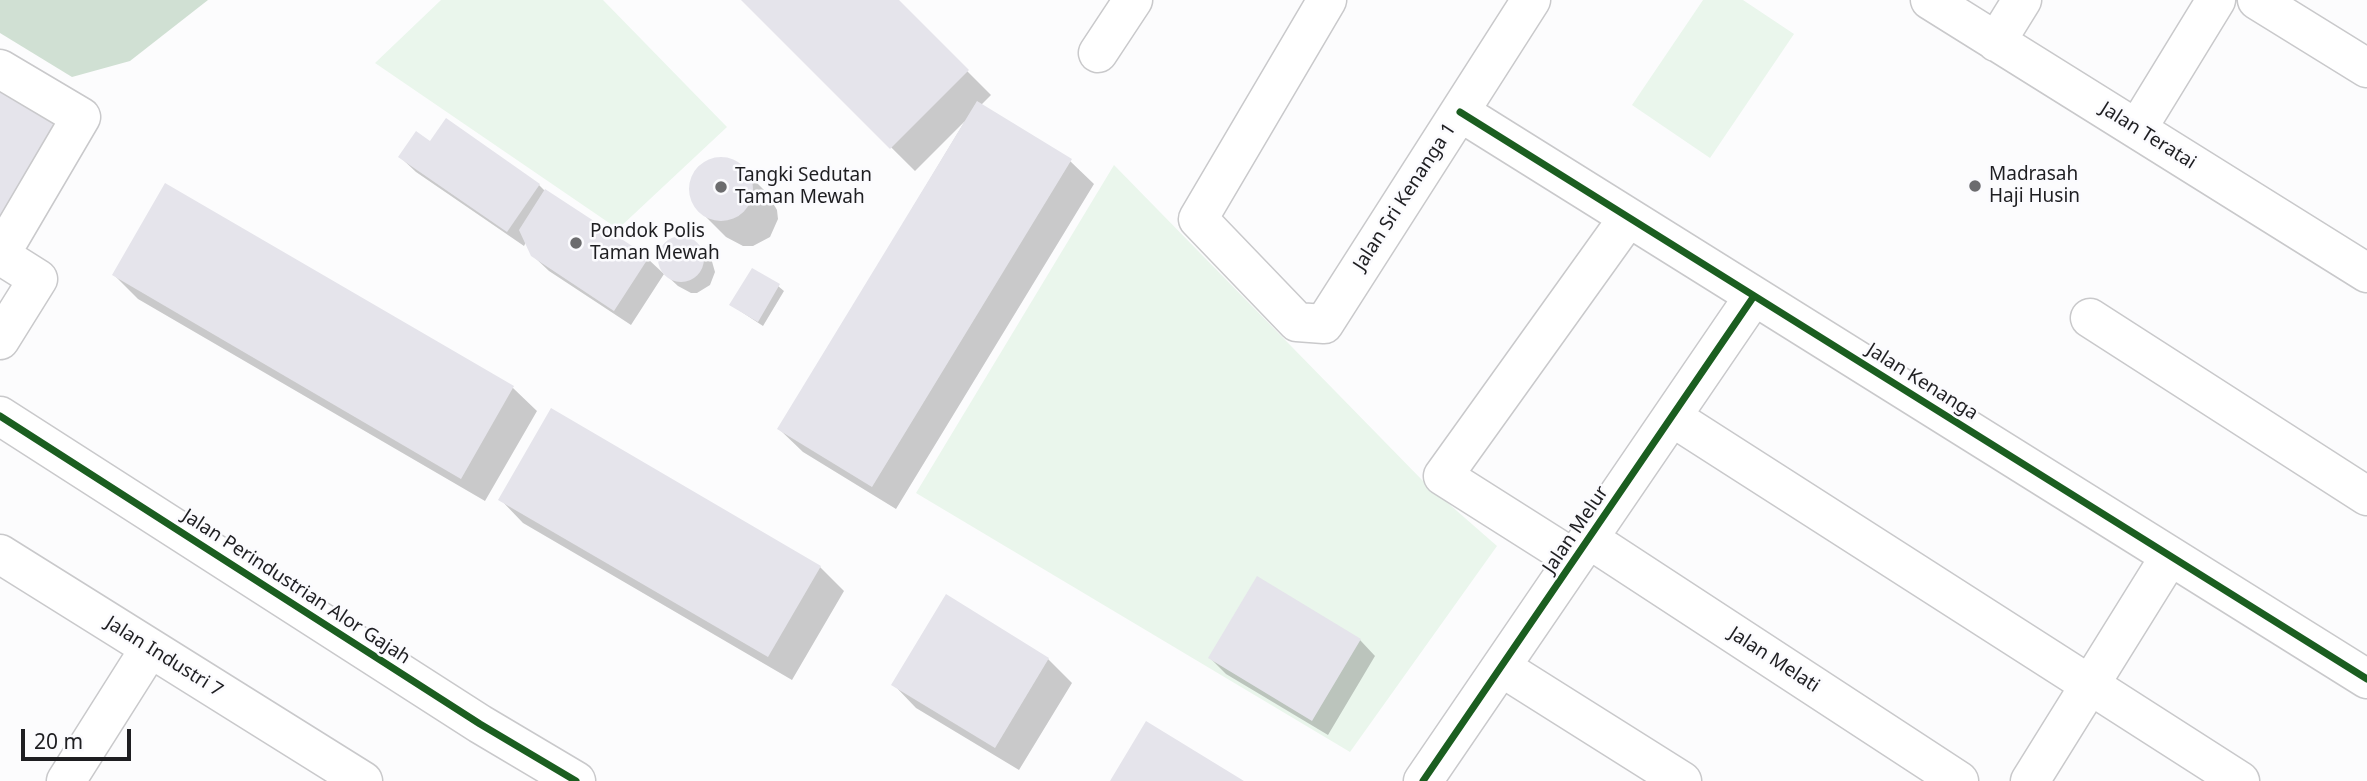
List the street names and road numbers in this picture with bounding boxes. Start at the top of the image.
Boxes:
street label: Jalan Teratai [2096,98,2200,174]
street label: Jalan Sri Kenanga 1 [1349,119,1461,275]
street label: Jalan Kenanga [1862,339,1982,425]
street label: Jalan Melur [1538,482,1614,578]
street label: Jalan Perindustrian Alor Gajah [178,505,414,669]
street label: Jalan Industri 7 [101,612,227,702]
street label: Jalan Melati [1724,622,1824,698]

